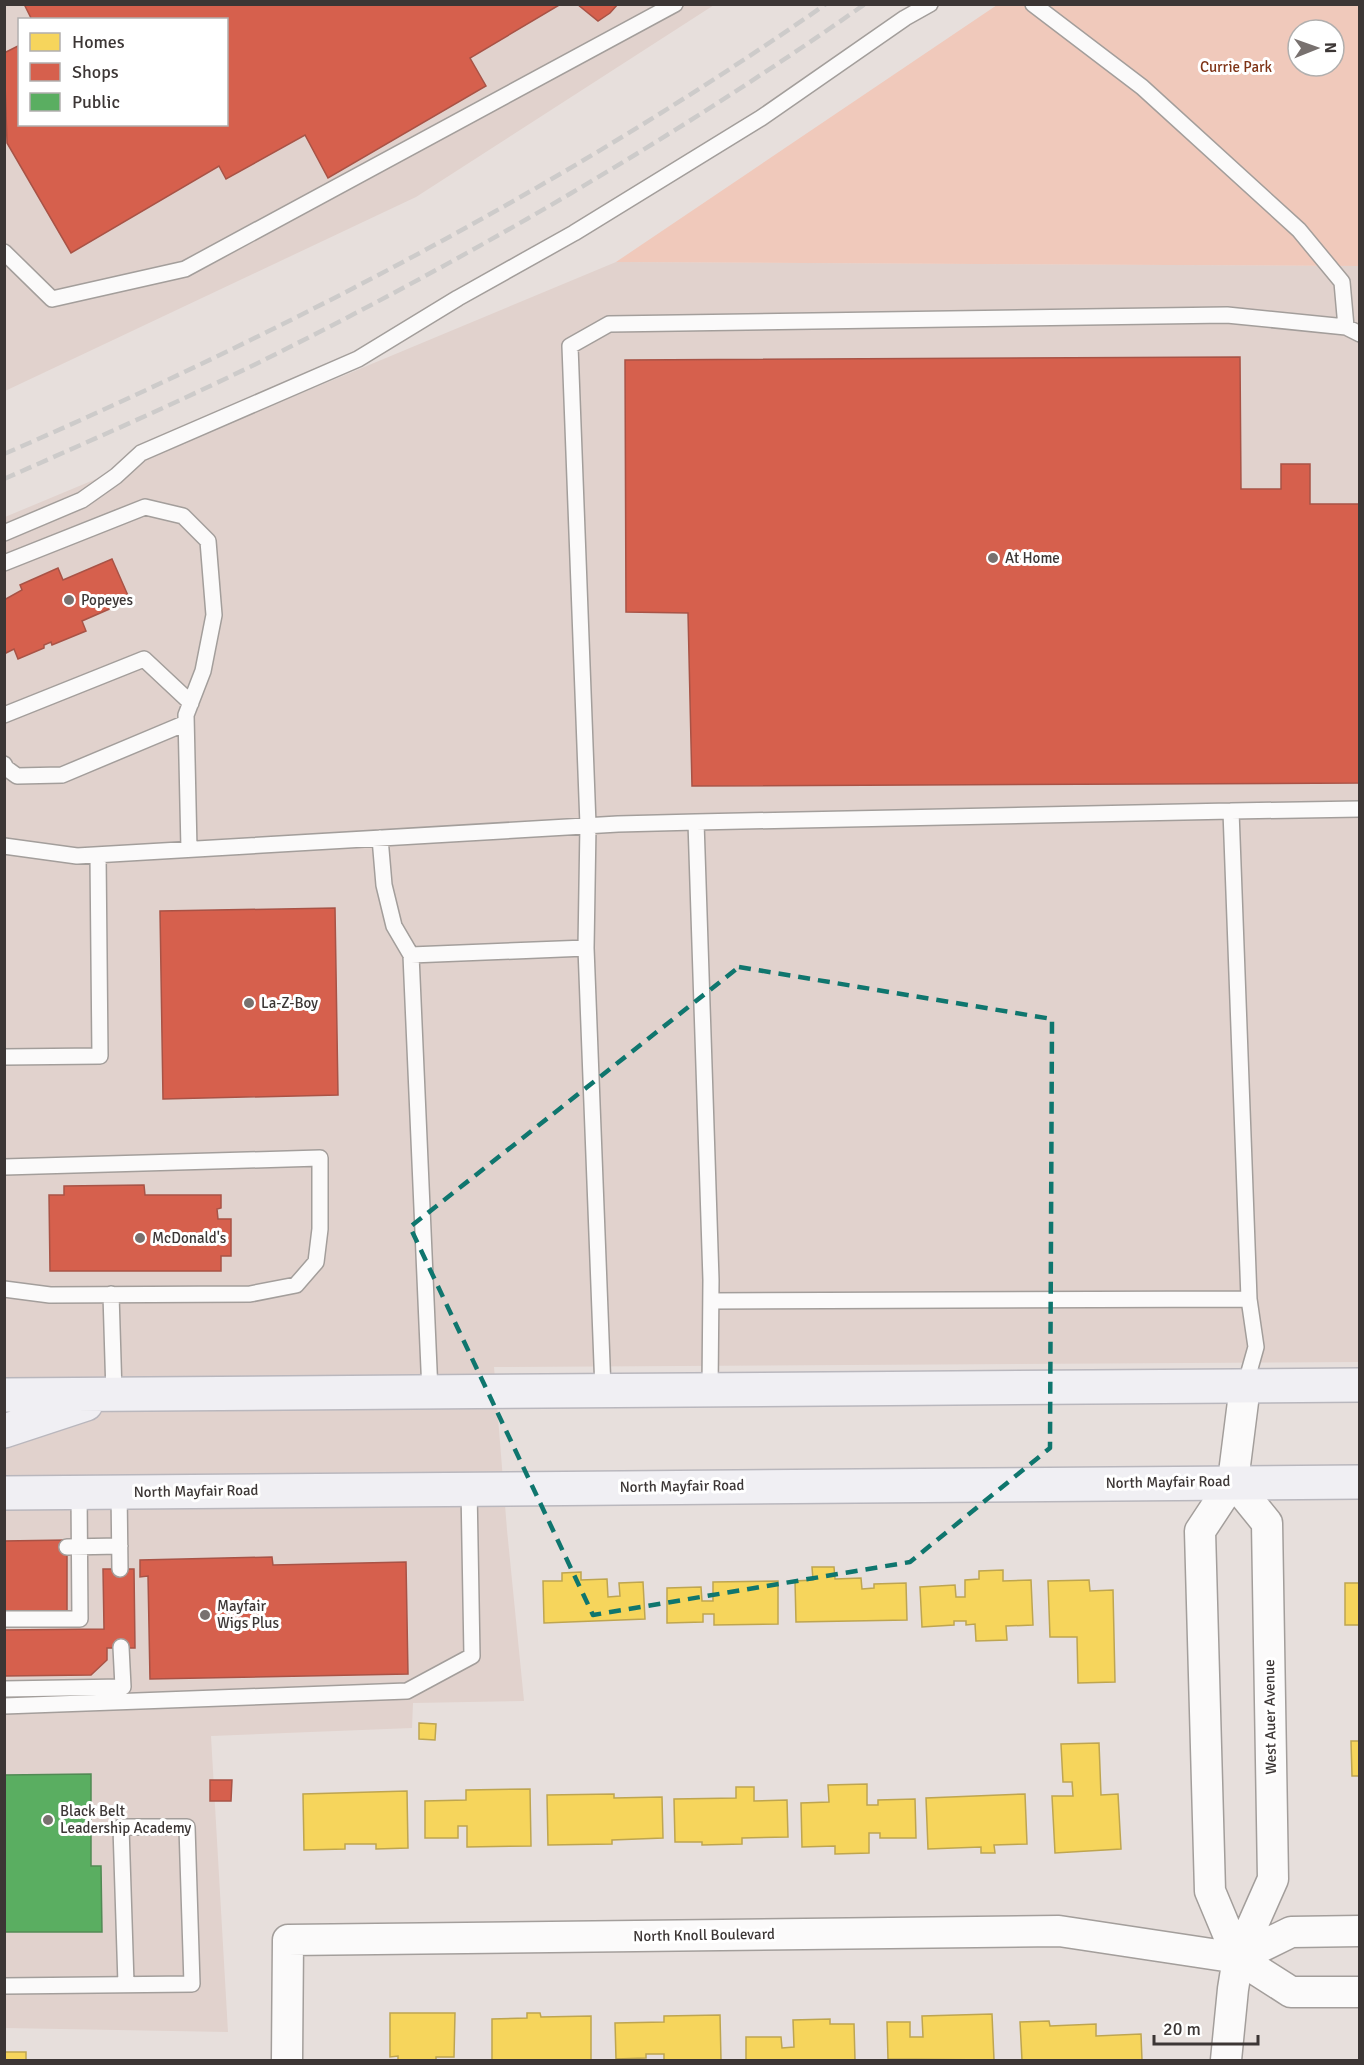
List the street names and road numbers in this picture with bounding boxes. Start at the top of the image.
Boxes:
street label: North Mayfair Road [1105,1472,1231,1492]
street label: North Mayfair Road [619,1476,745,1496]
street label: North Mayfair Road [133,1481,259,1501]
street label: West Auer Avenue [1260,1659,1280,1775]
street label: North Knoll Boulevard [633,1925,775,1945]

